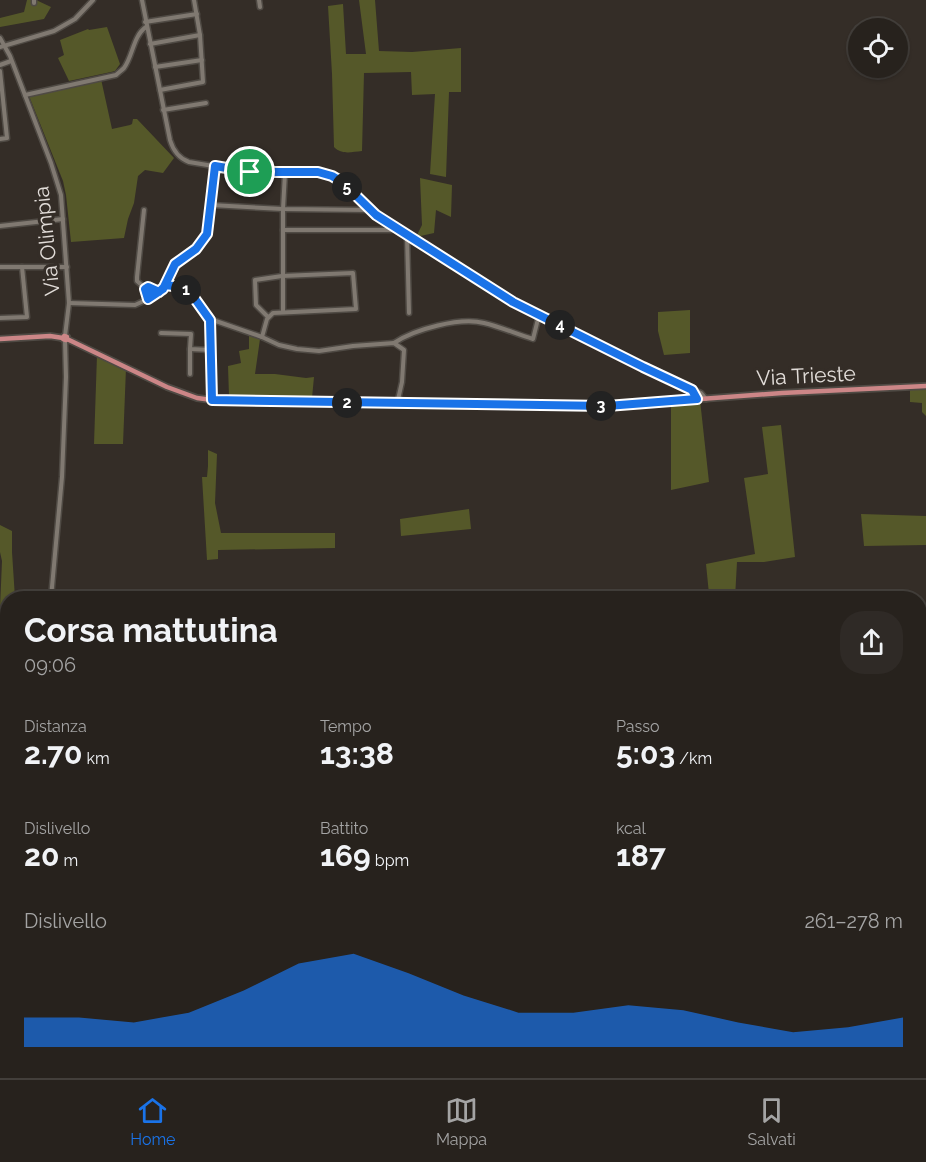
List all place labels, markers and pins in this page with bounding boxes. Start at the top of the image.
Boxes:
pin [224,146,275,197]
pin: 5 [332,172,362,202]
pin: 1 [171,275,201,305]
pin: 4 [545,310,575,340]
pin: 2 [332,388,362,418]
pin: 3 [586,391,616,421]

